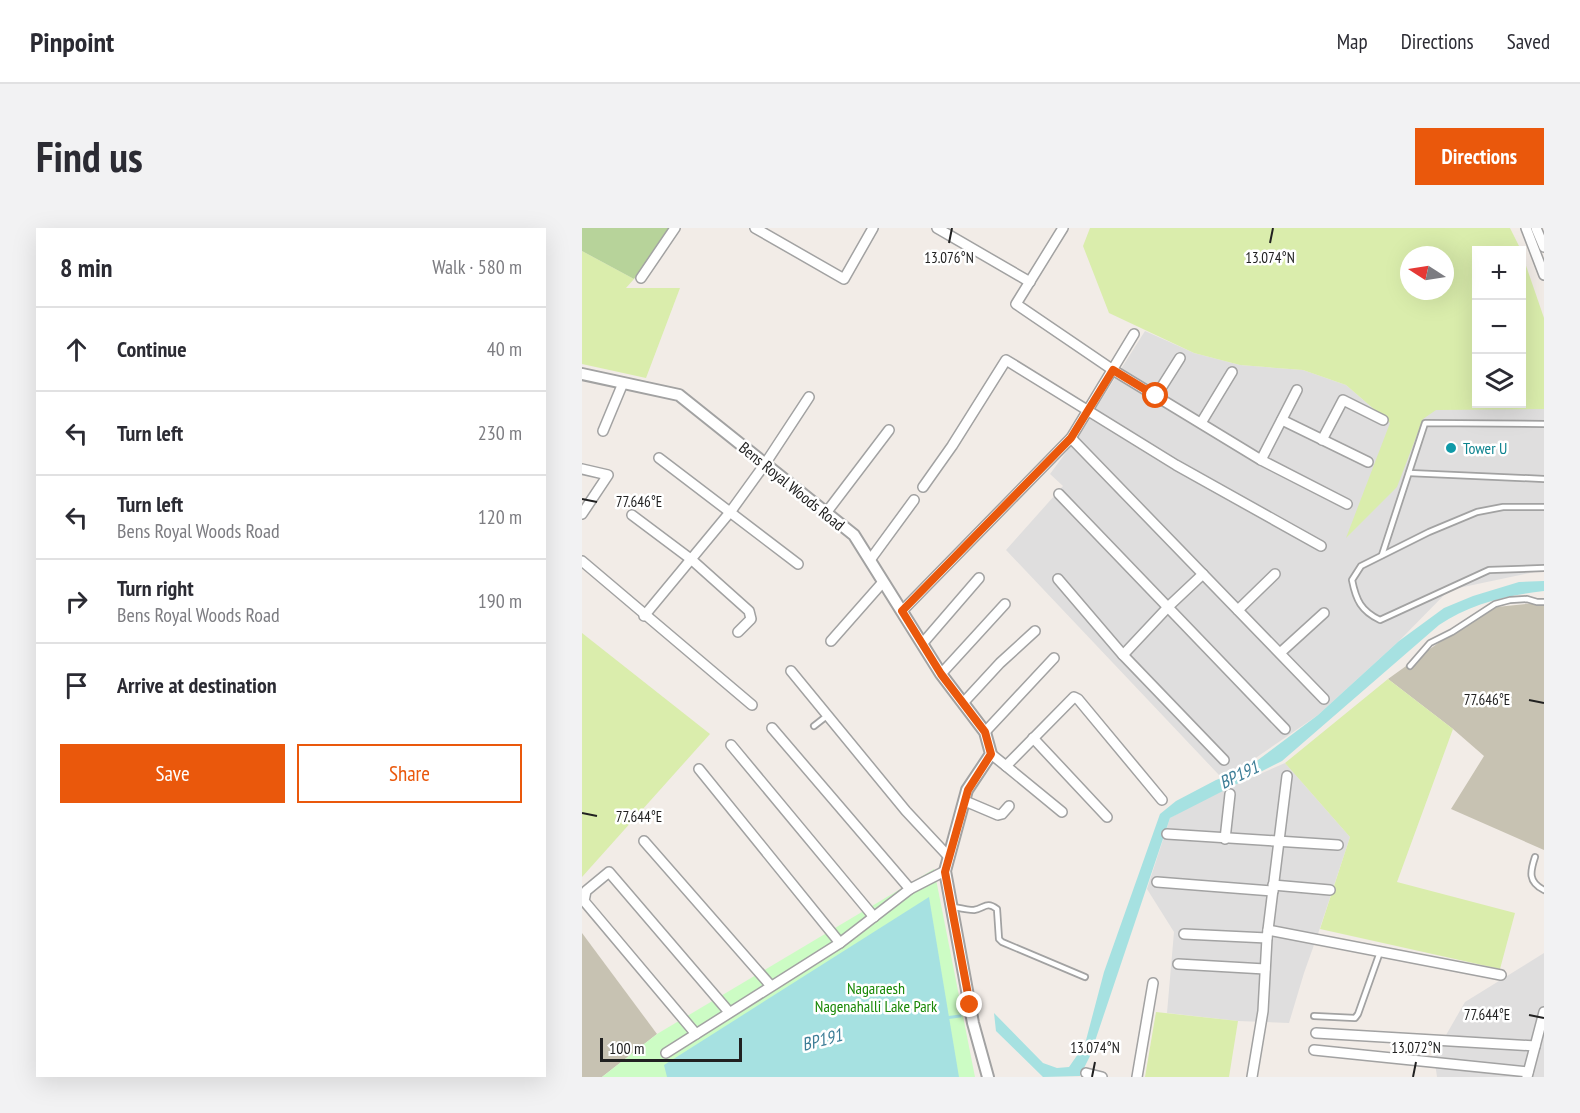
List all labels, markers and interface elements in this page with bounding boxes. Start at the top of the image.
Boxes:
text: Pinpoint [30,23,114,60]
text: Map [1337,28,1368,55]
text: Directions [1401,28,1474,55]
text: Saved [1507,28,1550,55]
button: Directions [1415,128,1544,185]
text: Find us [36,129,143,184]
north arrow [1400,246,1454,300]
map controls [1472,246,1526,408]
button: + [1472,246,1526,300]
text: 13.076°N [924,248,974,267]
text: 13.074°N [1245,248,1295,267]
text: 8 min [60,251,113,284]
text: Walk · 580 m [432,254,522,280]
button: − [1472,300,1526,354]
icon: ahead [60,333,93,366]
text: Continue [117,335,187,363]
text: 40 m [487,336,522,362]
button: layers [1472,354,1526,408]
route start [1142,382,1168,408]
icon: left [60,417,93,450]
text: Turn left [117,419,183,447]
text: 230 m [478,420,522,446]
street label: Bens Royal Woods Road [735,437,849,535]
place label: Tower U [1463,438,1507,458]
marker: Tower U [1444,441,1458,455]
text: Turn left [117,490,183,518]
text: 77.646°E [616,492,662,511]
icon: left [60,501,93,534]
text: 120 m [478,504,522,530]
text: Bens Royal Woods Road [117,518,280,544]
text: Turn right [117,574,194,602]
icon: right [60,585,93,618]
text: 190 m [478,588,522,614]
text: Bens Royal Woods Road [117,602,280,628]
icon: arrive [60,669,93,702]
text: Arrive at destination [117,671,277,699]
text: 77.646°E [1464,690,1510,709]
button: Save [60,744,285,803]
button: Share [297,744,522,803]
water label: BP191 [1215,755,1263,794]
text: 77.644°E [616,807,662,826]
park label: Nagaraesh Nagenahalli Lake Park [815,978,938,1016]
route end [956,991,982,1017]
text: 77.644°E [1464,1005,1510,1024]
water label: BP191 [799,1023,845,1056]
scale bar [600,1035,742,1062]
text: 100 m [609,1038,644,1058]
text: 13.074°N [1070,1038,1120,1057]
text: 13.072°N [1391,1038,1441,1057]

